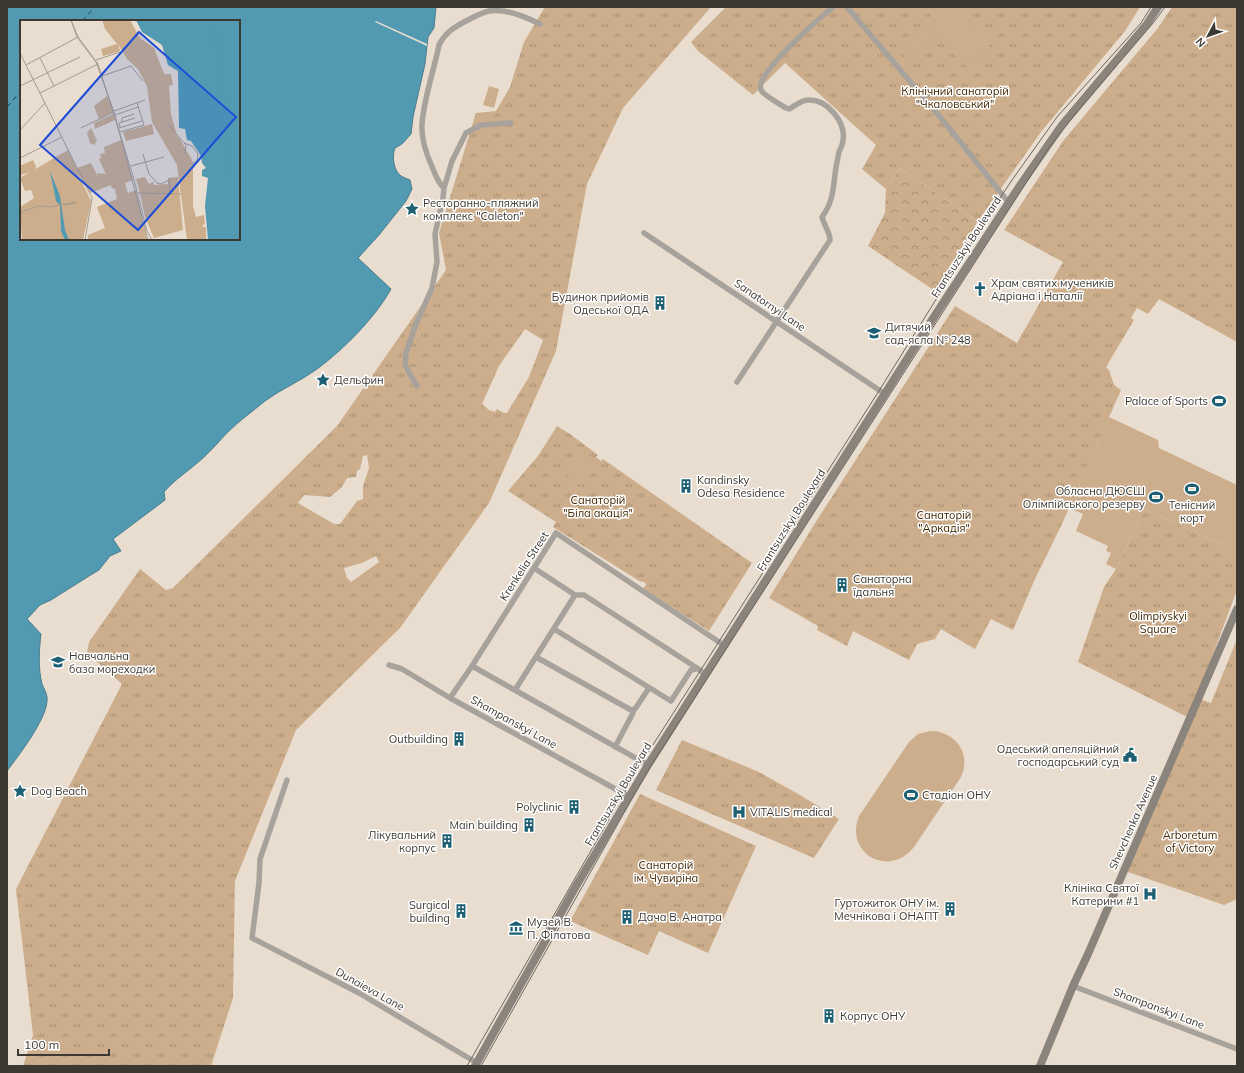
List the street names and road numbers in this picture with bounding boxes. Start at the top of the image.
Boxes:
street label: Frantsuzskyi Boulevard [928,194,1004,300]
street label: Sanatornyi Lane [732,276,808,334]
street label: Frantsuzskyi Boulevard [754,466,828,574]
street label: Krenkelia Street [496,529,552,603]
street label: Shampanskyi Lane [468,692,560,752]
street label: Frantsuzskyi Boulevard [582,740,654,848]
street label: Shevchenka Avenue [1106,772,1160,872]
street label: Dunaieva Lane [333,964,407,1014]
street label: Shampanskyi Lane [1111,984,1207,1032]

